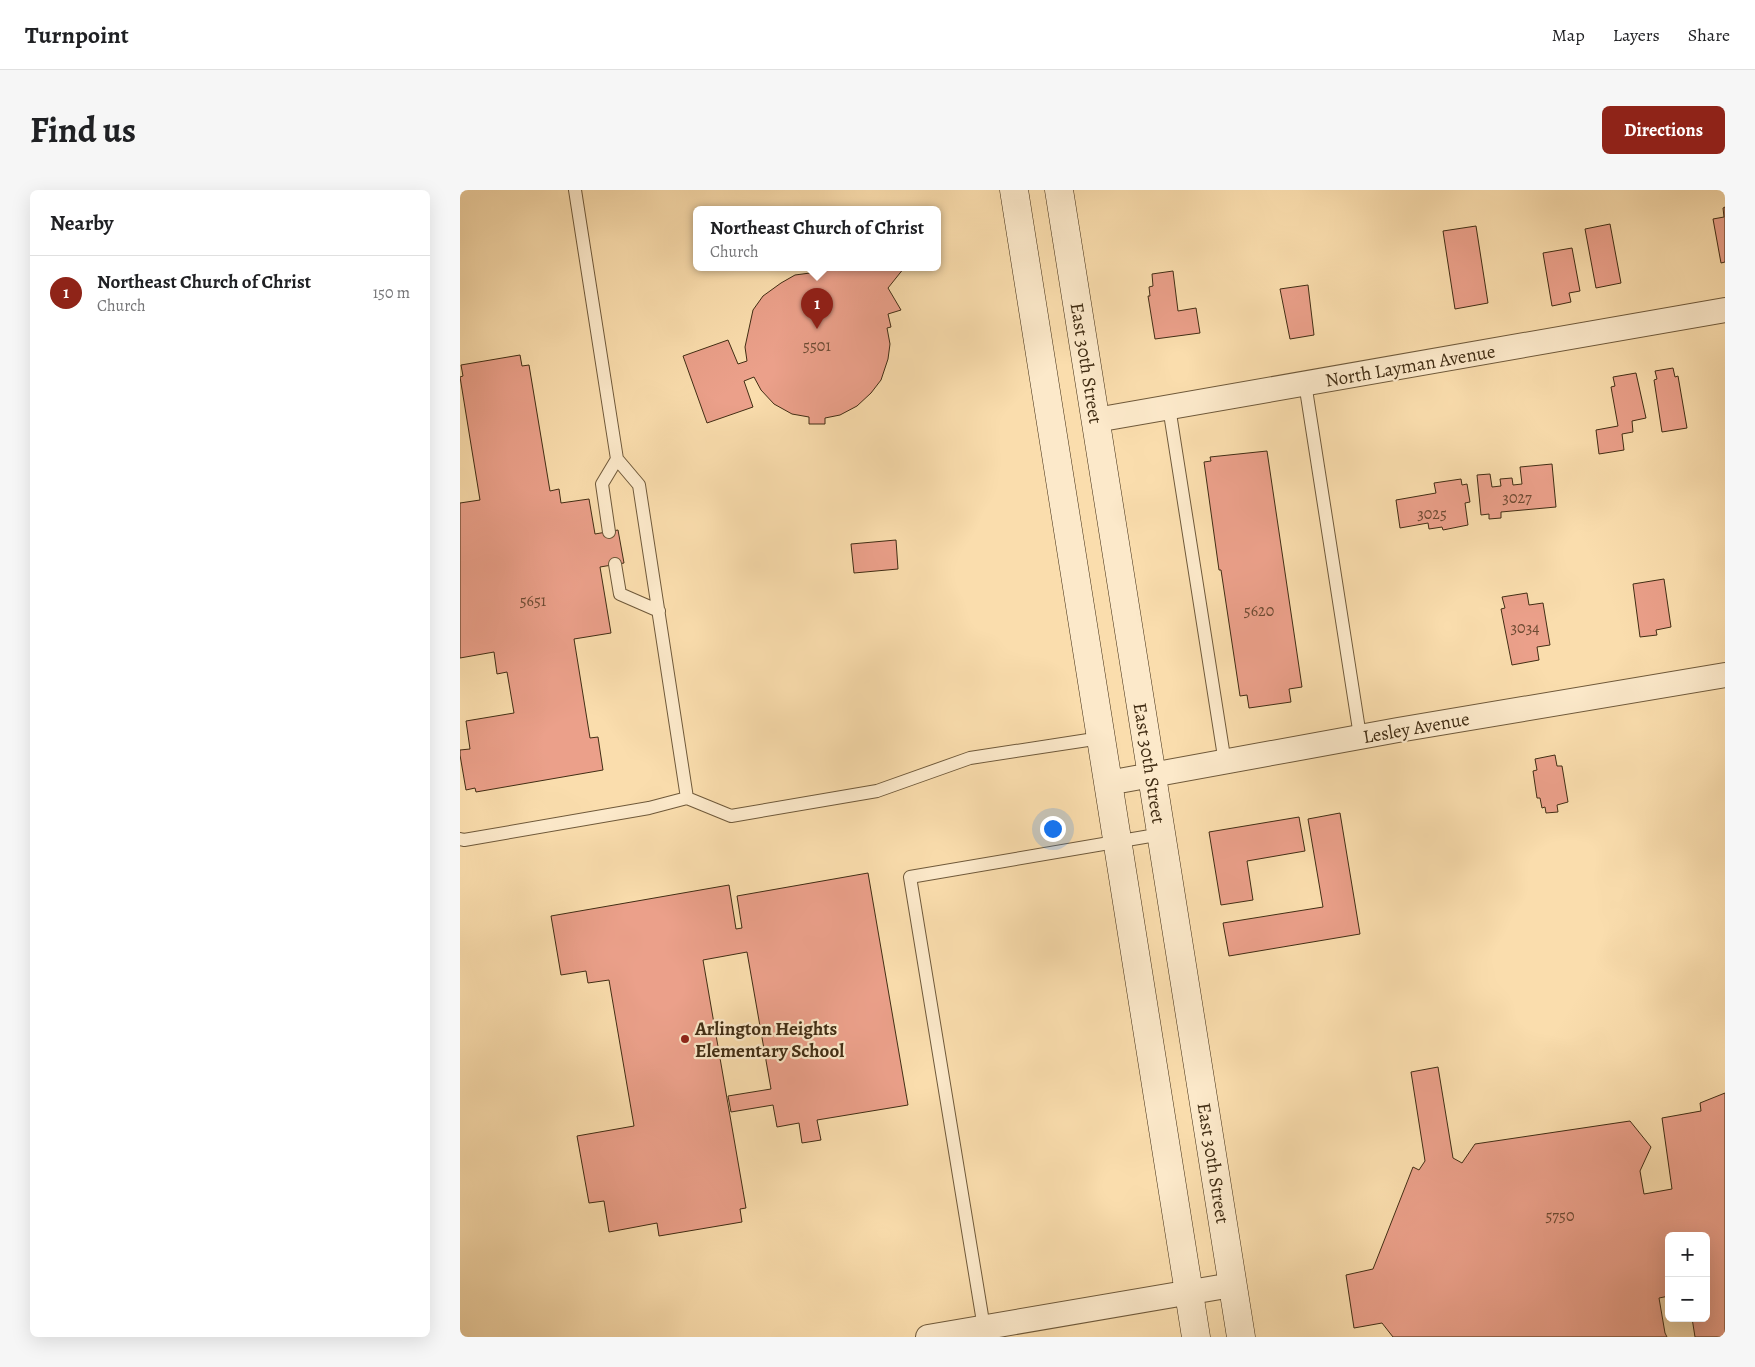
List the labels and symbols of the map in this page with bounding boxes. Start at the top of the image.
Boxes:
pin: 1 [801,288,833,329]
street label: East 30th Street [1064,301,1108,426]
house number: 5501 [803,335,831,357]
street label: North Layman Avenue [1323,338,1497,394]
house number: 3027 [1502,487,1532,509]
house number: 3025 [1417,503,1447,525]
house number: 5651 [520,590,547,612]
house number: 5620 [1244,600,1274,622]
house number: 3034 [1510,617,1540,639]
street label: East 30th Street [1127,701,1171,826]
street label: Lesley Avenue [1361,706,1471,750]
your location [1040,816,1066,842]
place label: Arlington Heights Elementary School [694,1016,844,1064]
marker: Arlington Heights Elementary School [679,1033,691,1045]
street label: East 30th Street [1191,1101,1235,1226]
house number: 5750 [1545,1205,1575,1227]

